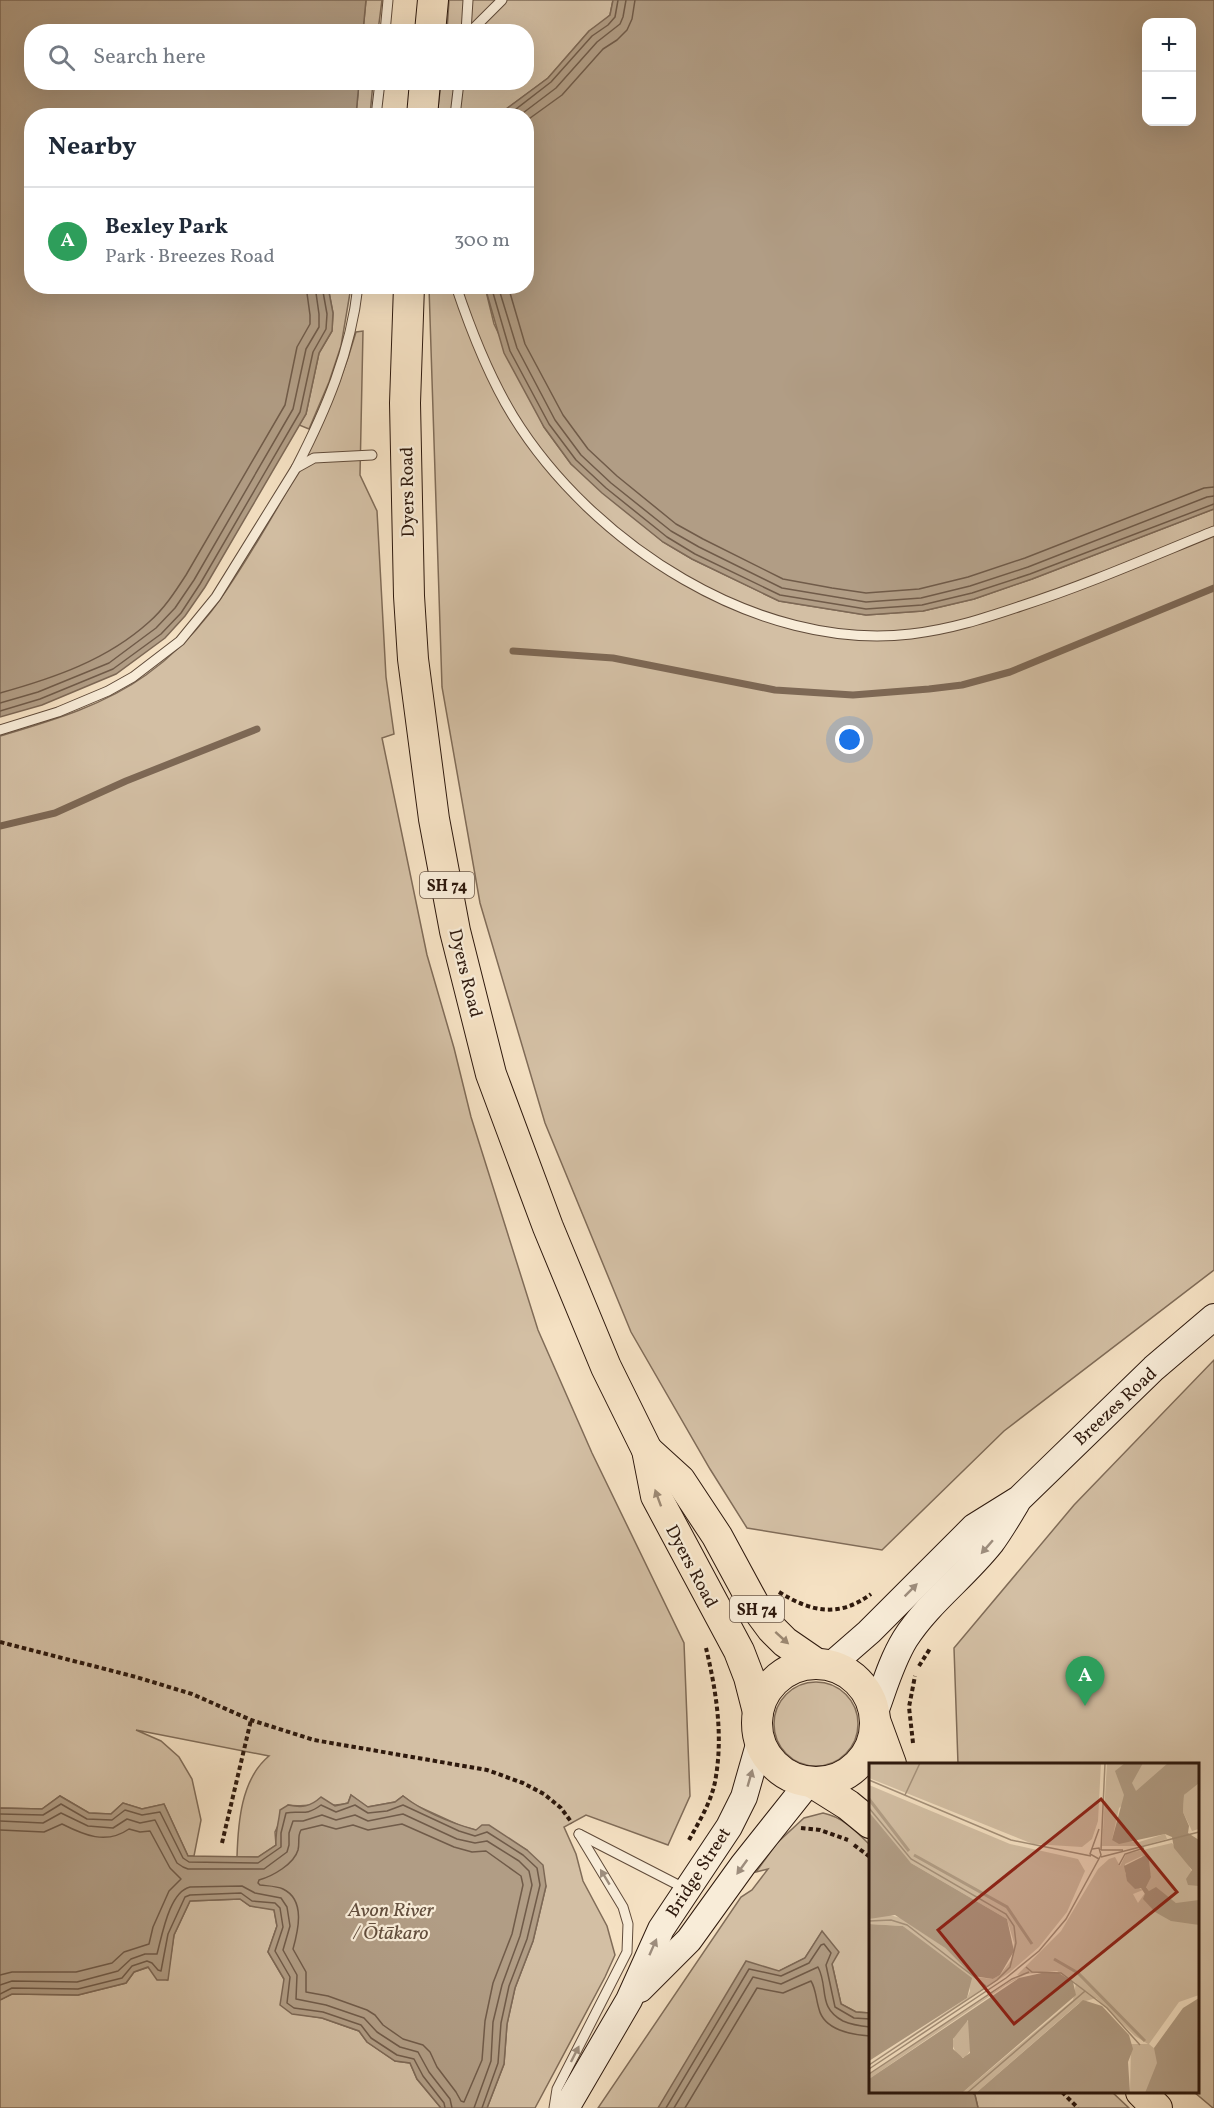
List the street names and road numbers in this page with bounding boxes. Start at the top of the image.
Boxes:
street label: Dyers Road [395,446,422,538]
road number: SH 74 [420,872,474,898]
street label: Dyers Road [441,926,488,1020]
street label: Breezes Road [1069,1362,1163,1452]
street label: Dyers Road [658,1521,723,1613]
road number: SH 74 [730,1596,784,1622]
street label: Bridge Street [661,1823,738,1923]

